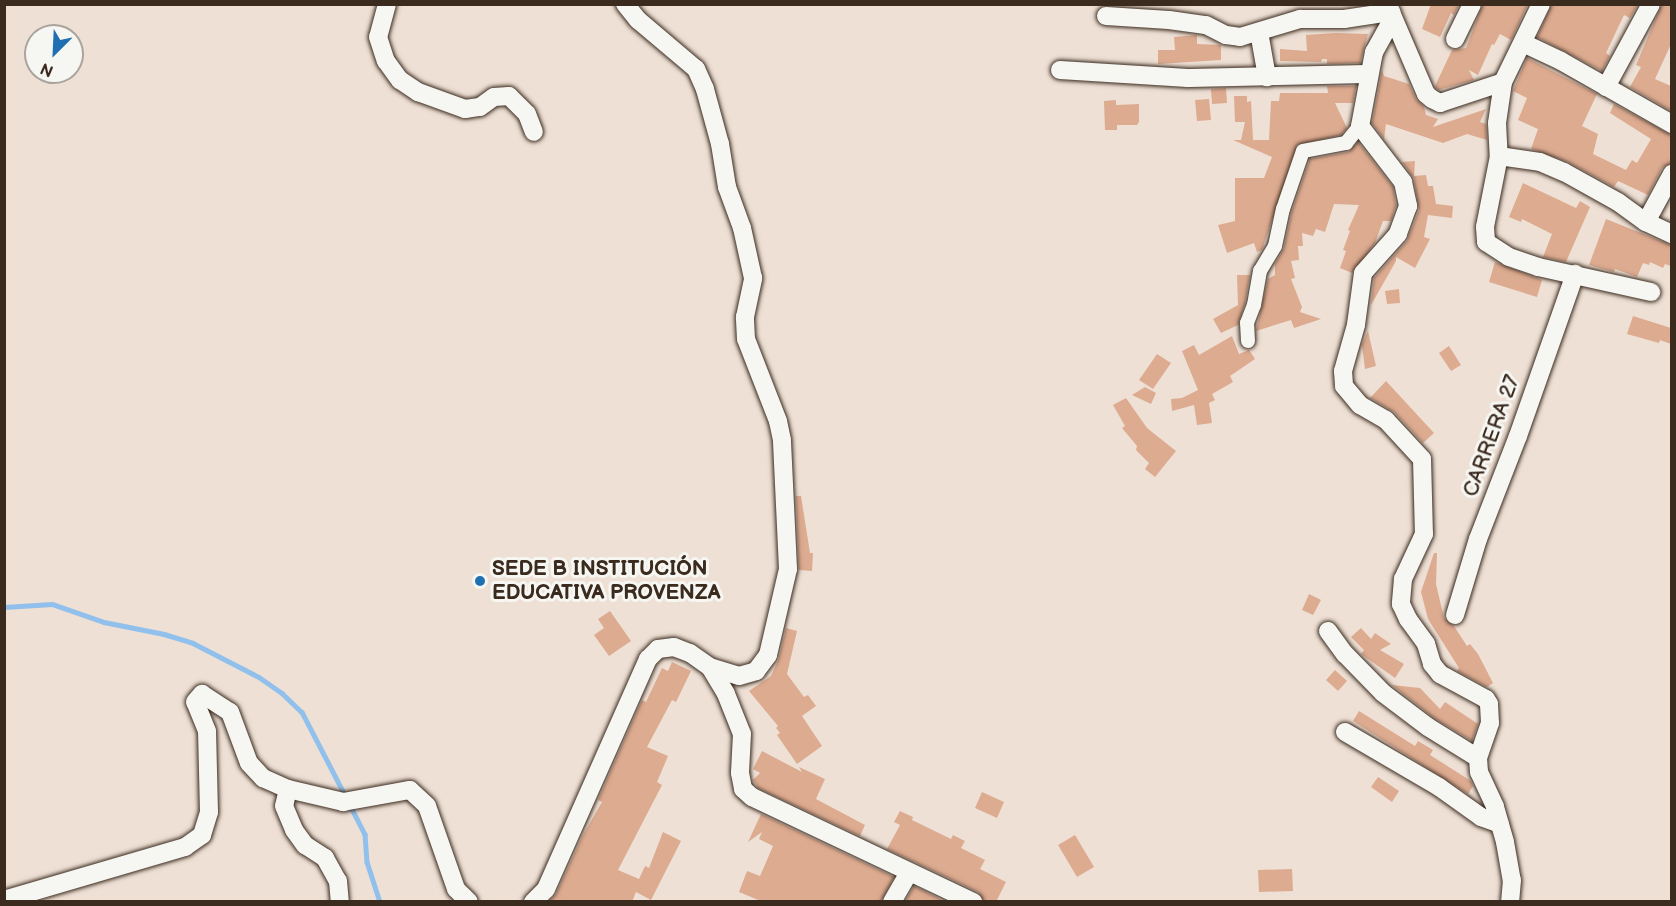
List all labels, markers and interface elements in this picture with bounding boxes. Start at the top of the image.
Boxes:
north arrow [24,24,84,84]
text: N [38,58,57,80]
street label: CARRERA 27 [1458,372,1526,500]
place label: SEDE B INSTITUCIÓN EDUCATIVA PROVENZA [492,556,721,606]
marker: SEDE B INSTITUCIÓN EDUCATIVA PROVENZA [473,574,487,588]

